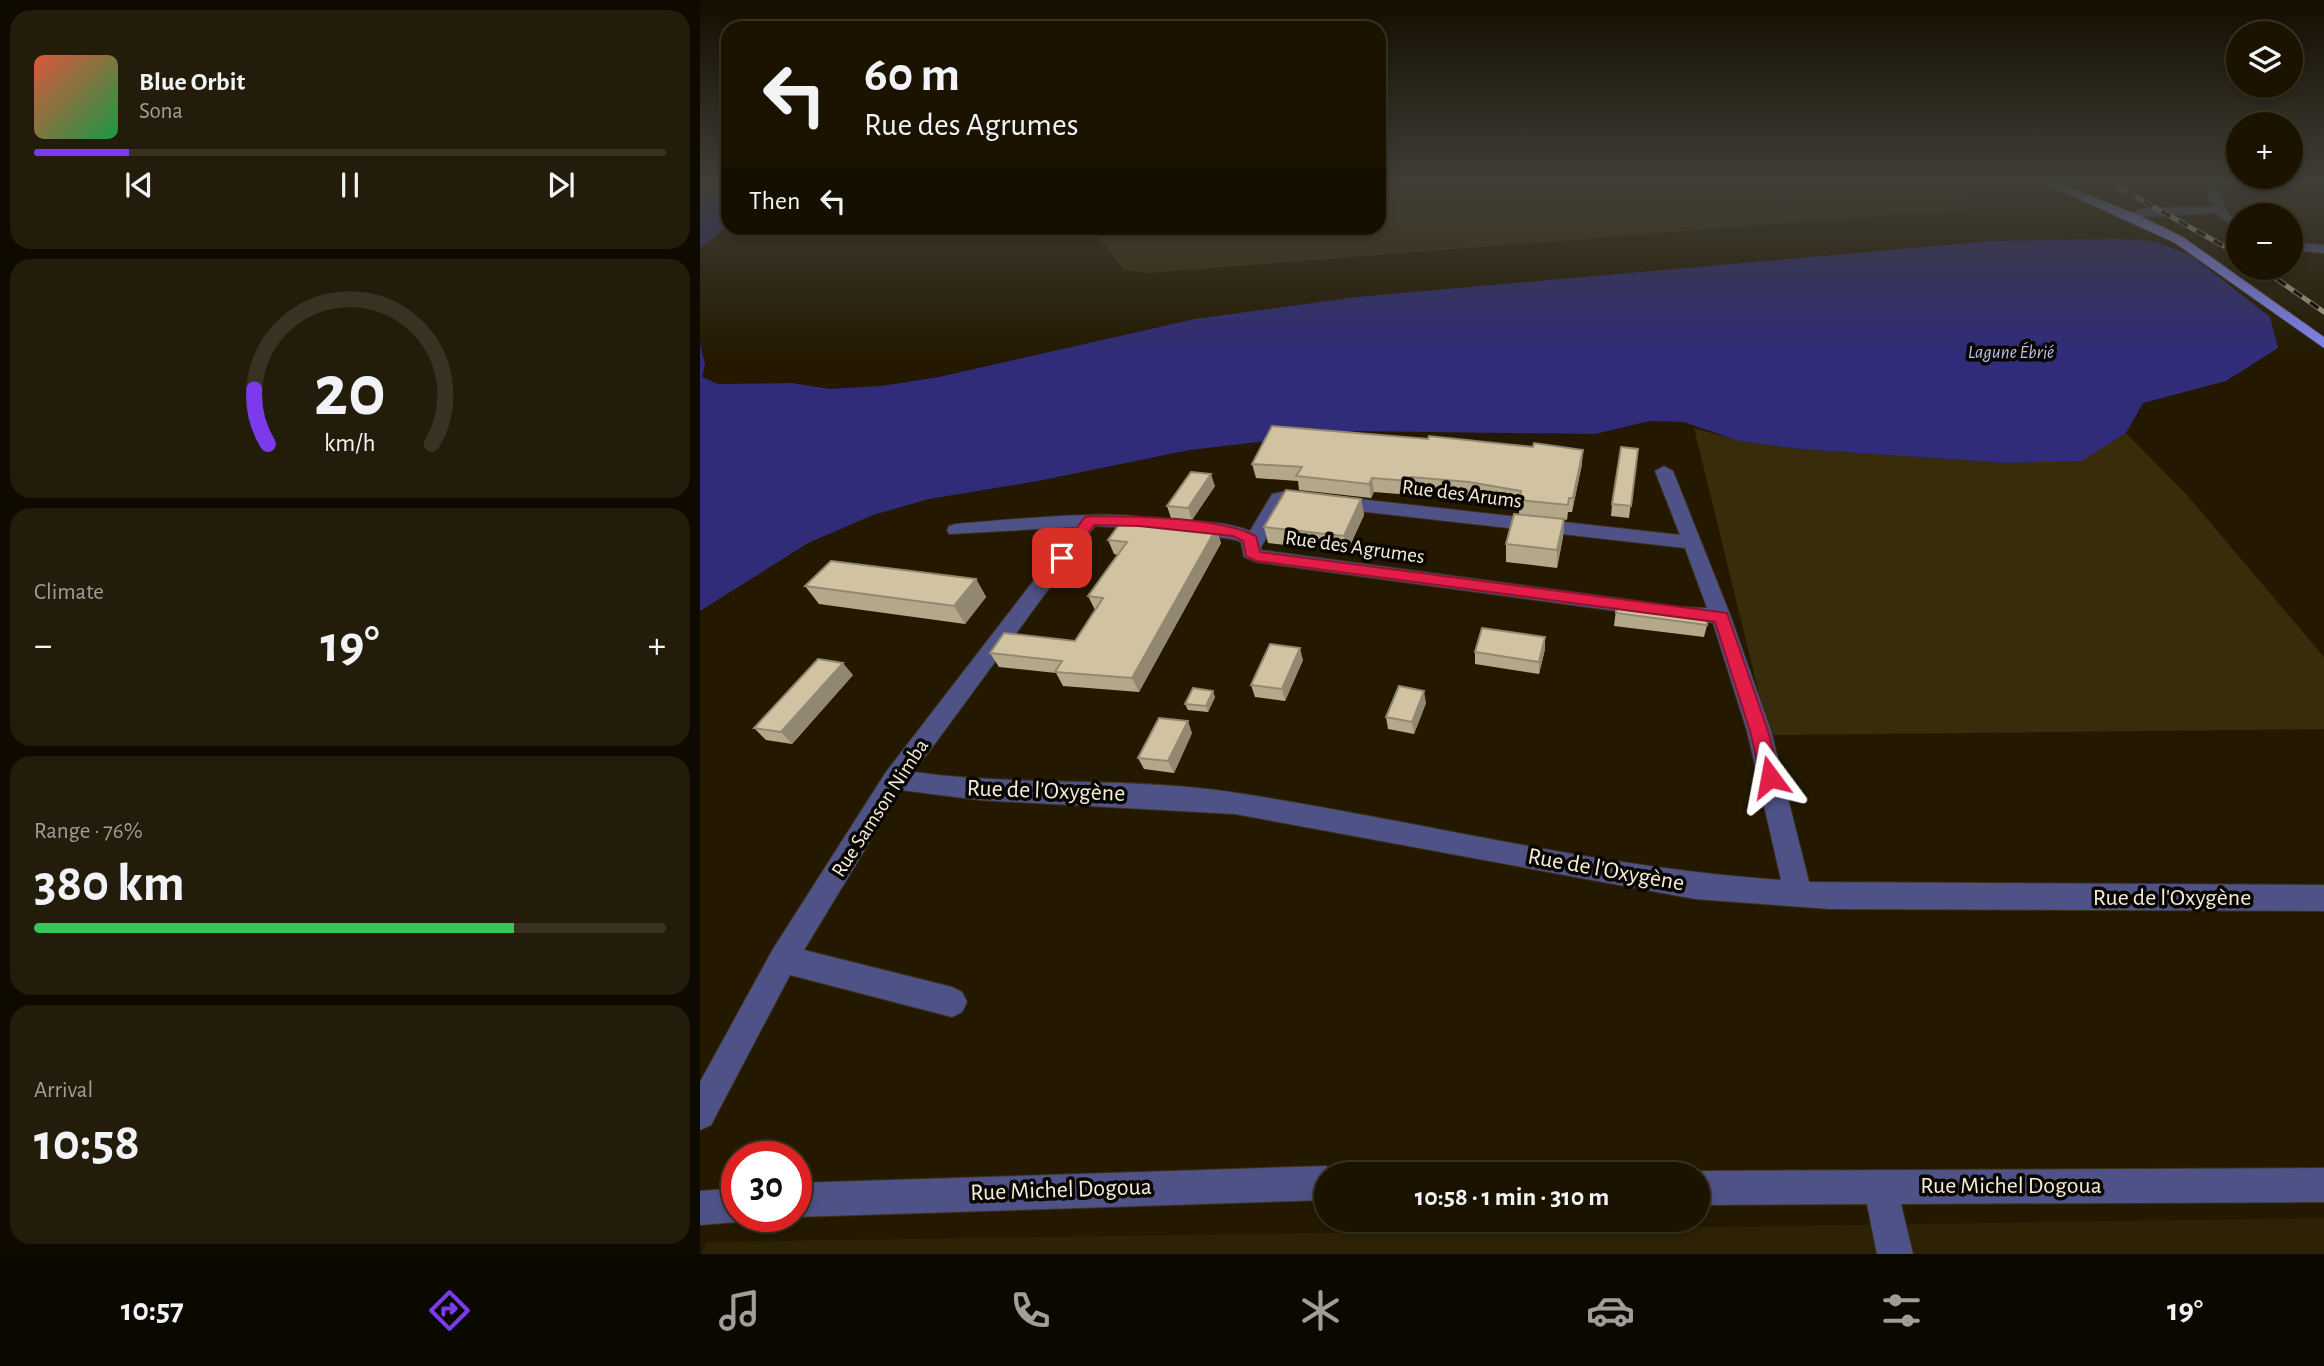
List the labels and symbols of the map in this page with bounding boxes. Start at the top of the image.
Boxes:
water label: Lagune Ébrié [1968,341,2054,362]
street label: Rue des Arums [1401,476,1523,512]
street label: Rue des Agrumes [1284,527,1426,567]
pin [1032,528,1092,588]
street label: Rue Samson Nimba [828,735,932,881]
position arrow [1733,740,1807,814]
street label: Rue de l'Oxygène [966,776,1126,806]
street label: Rue de l'Oxygène [1526,844,1686,896]
street label: Rue de l'Oxygène [2093,886,2251,910]
speed limit sign: 30 [721,1141,812,1232]
street label: Rue Michel Dogoua [1920,1174,2102,1198]
street label: Rue Michel Dogoua [970,1175,1152,1205]

